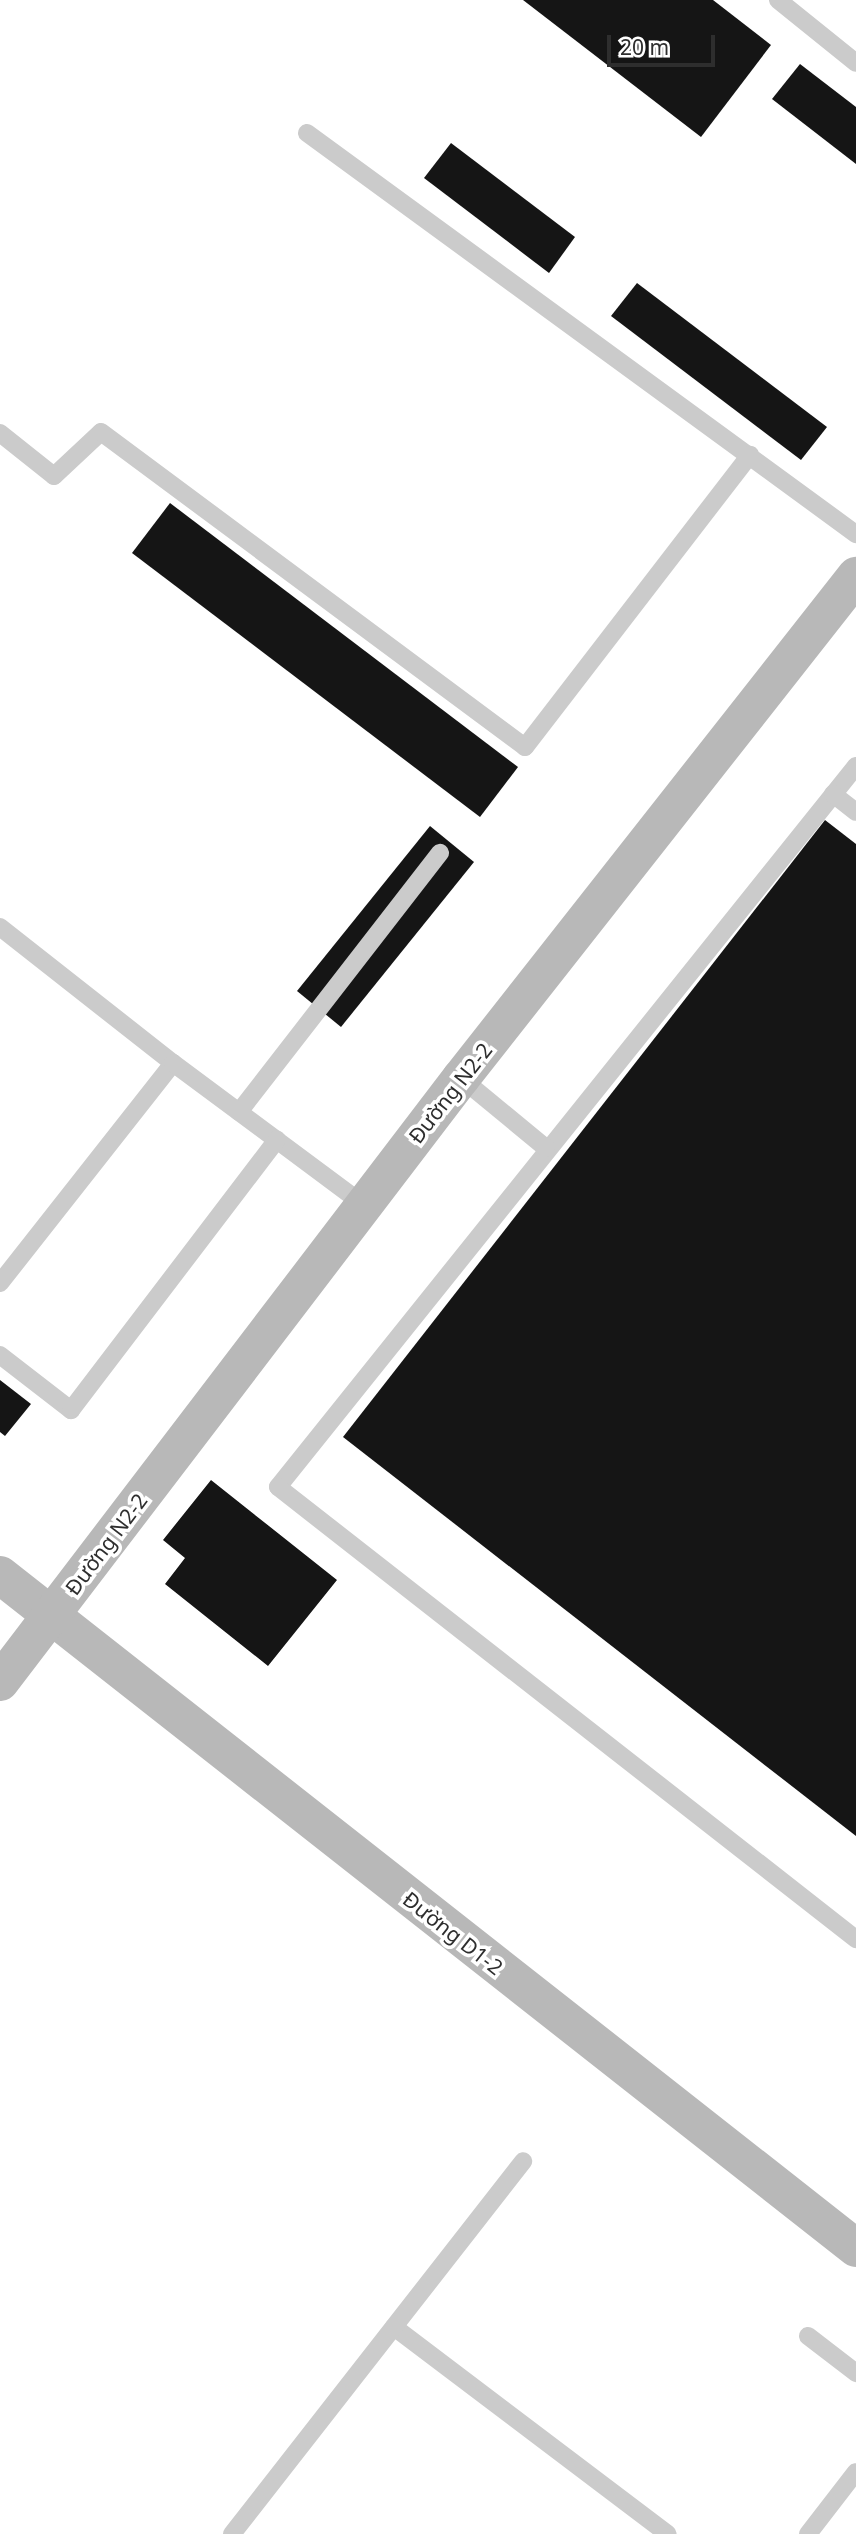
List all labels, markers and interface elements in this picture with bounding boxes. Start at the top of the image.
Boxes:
scale bar [611,21,720,65]
text: 20 m [620,33,669,61]
street label: Đường N2-2 [403,1038,497,1148]
street label: Đường N2-2 [60,1488,152,1600]
street label: Đường D1-2 [398,1886,508,1980]

